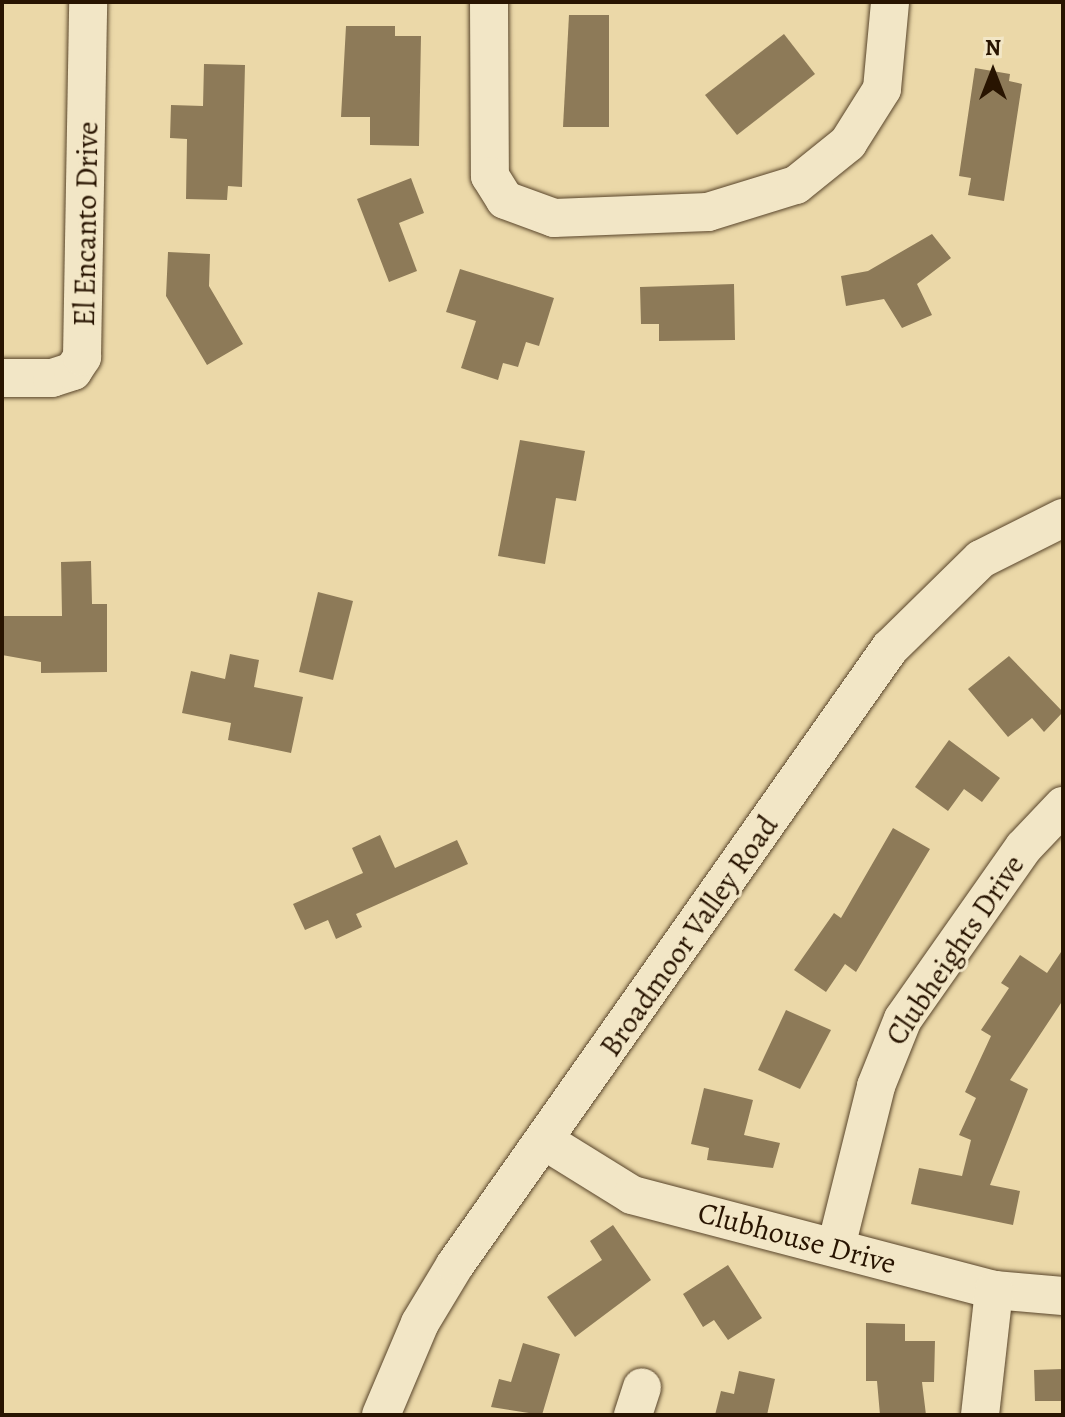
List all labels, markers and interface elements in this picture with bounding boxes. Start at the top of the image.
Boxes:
north arrow [953,32,1033,112]
text: N [985,33,1001,63]
street label: El Encanto Drive [66,121,106,327]
street label: Broadmoor Valley Road [592,809,786,1063]
street label: Clubheights Drive [878,848,1032,1052]
street label: Clubhouse Drive [694,1194,900,1282]

